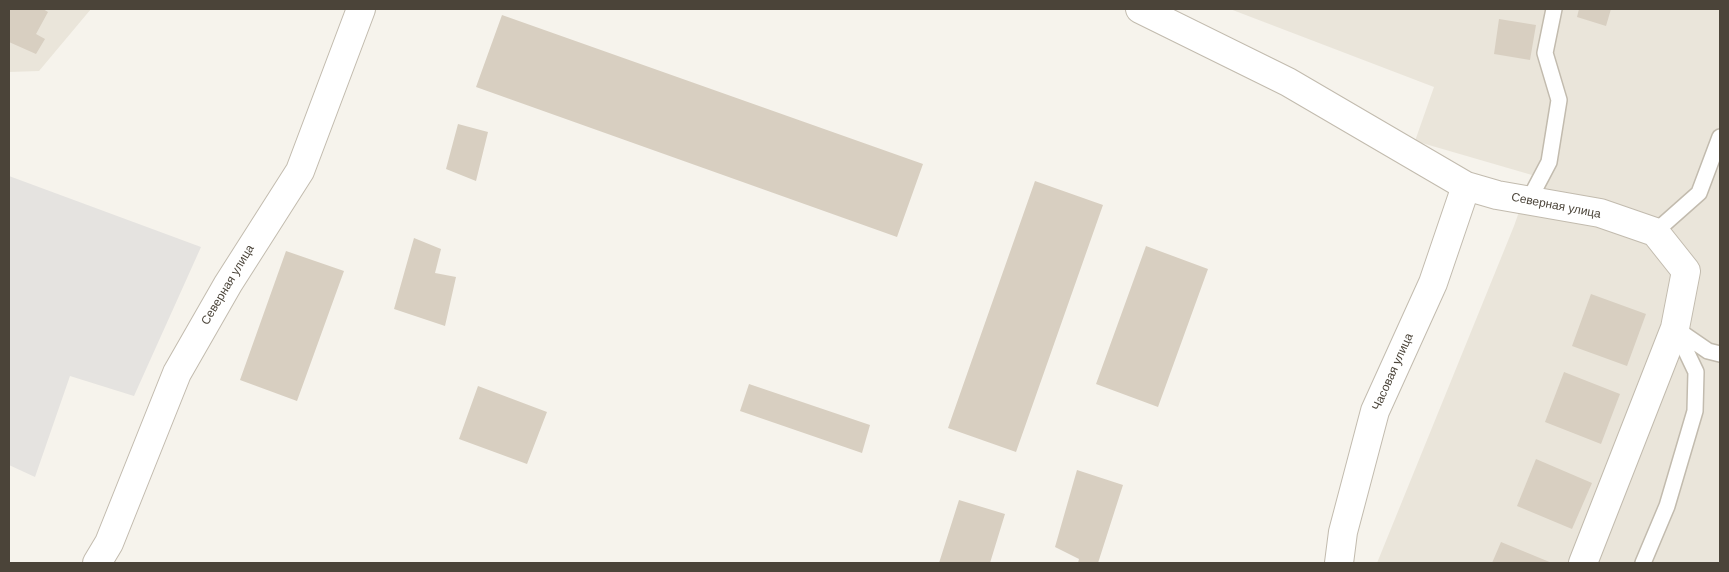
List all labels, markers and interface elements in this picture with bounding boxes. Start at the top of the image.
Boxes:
street label: Северная улица [1510,190,1602,222]
street label: Северная улица [198,242,258,328]
street label: Часовая улица [1369,331,1417,413]

